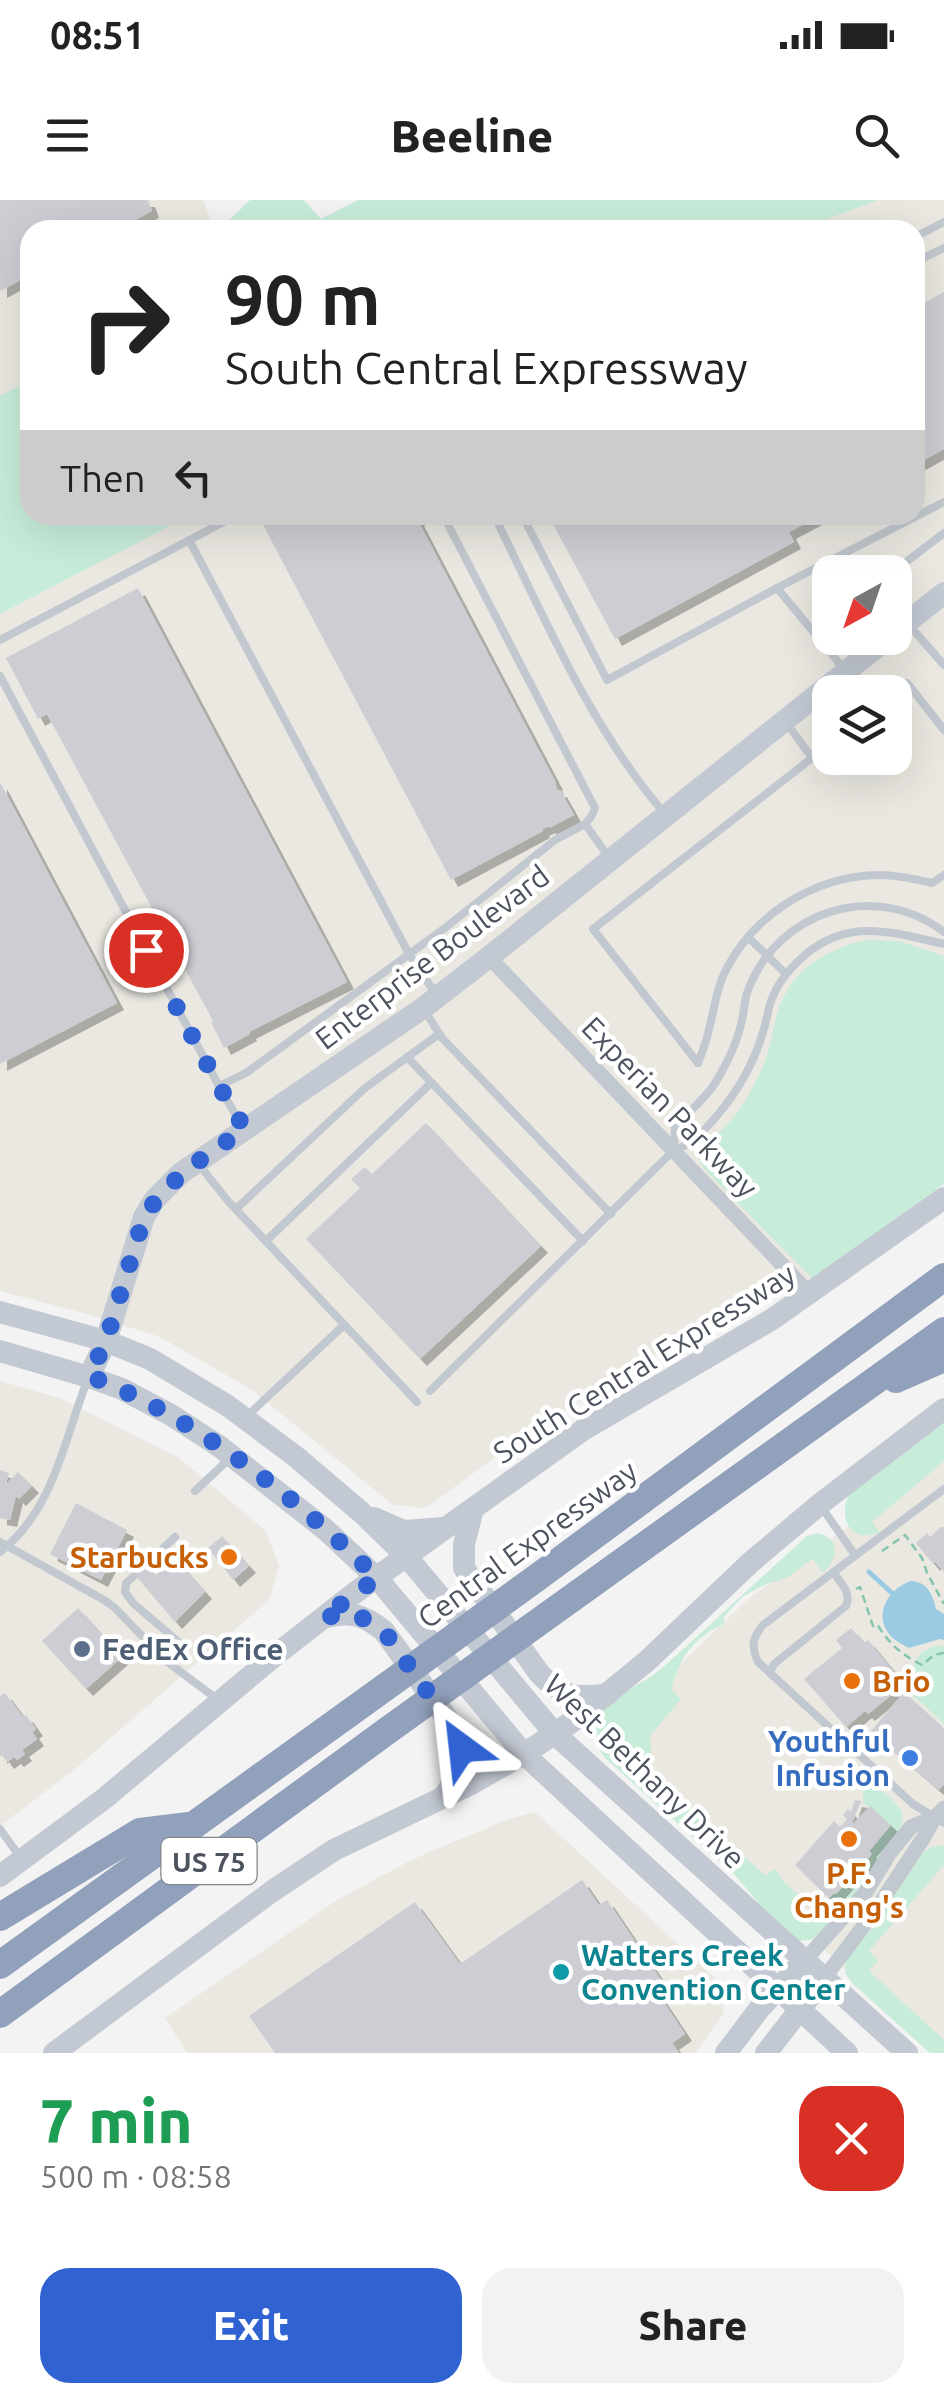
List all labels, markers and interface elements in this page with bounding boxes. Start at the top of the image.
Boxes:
text: 08:51 [50,14,145,56]
icon: menu [40,108,95,163]
icon: search [849,108,904,163]
text: Beeline [391,110,553,161]
icon: right [60,260,190,390]
text: 90 m [225,260,381,338]
text: South Central Expressway [225,342,748,393]
icon: left [166,450,221,505]
text: Then [60,457,146,499]
north arrow [812,555,912,655]
map controls [812,555,912,775]
button: layers [812,675,912,775]
street label: Enterprise Boulevard [309,858,555,1056]
pin [104,908,189,993]
icon: arrive [119,923,174,978]
street label: Experian Parkway [575,1010,765,1204]
street label: South Central Expressway [487,1256,801,1470]
street label: Central Expressway [411,1453,643,1635]
place label: Starbucks [70,1540,209,1574]
marker: Starbucks [218,1546,240,1568]
place label: FedEx Office [102,1632,284,1666]
marker: FedEx Office [71,1638,93,1660]
place label: Brio [872,1664,931,1698]
street label: West Bethany Drive [538,1667,752,1875]
marker: Brio [841,1670,863,1692]
position arrow [410,1696,514,1800]
place label: Youthful Infusion [768,1724,890,1792]
marker: Youthful Infusion [899,1747,921,1769]
marker: P.F. Chang's [838,1828,860,1850]
road number: US 75 [162,1838,256,1884]
place label: P.F. Chang's [794,1856,904,1924]
place label: Watters Creek Convention Center [581,1938,846,2006]
marker: Watters Creek Convention Center [550,1961,572,1983]
button: close [799,2086,904,2191]
text: 7 min [40,2087,193,2154]
text: 500 m · 08:58 [40,2158,232,2194]
button: Exit [40,2268,462,2383]
button: Share [482,2268,904,2383]

